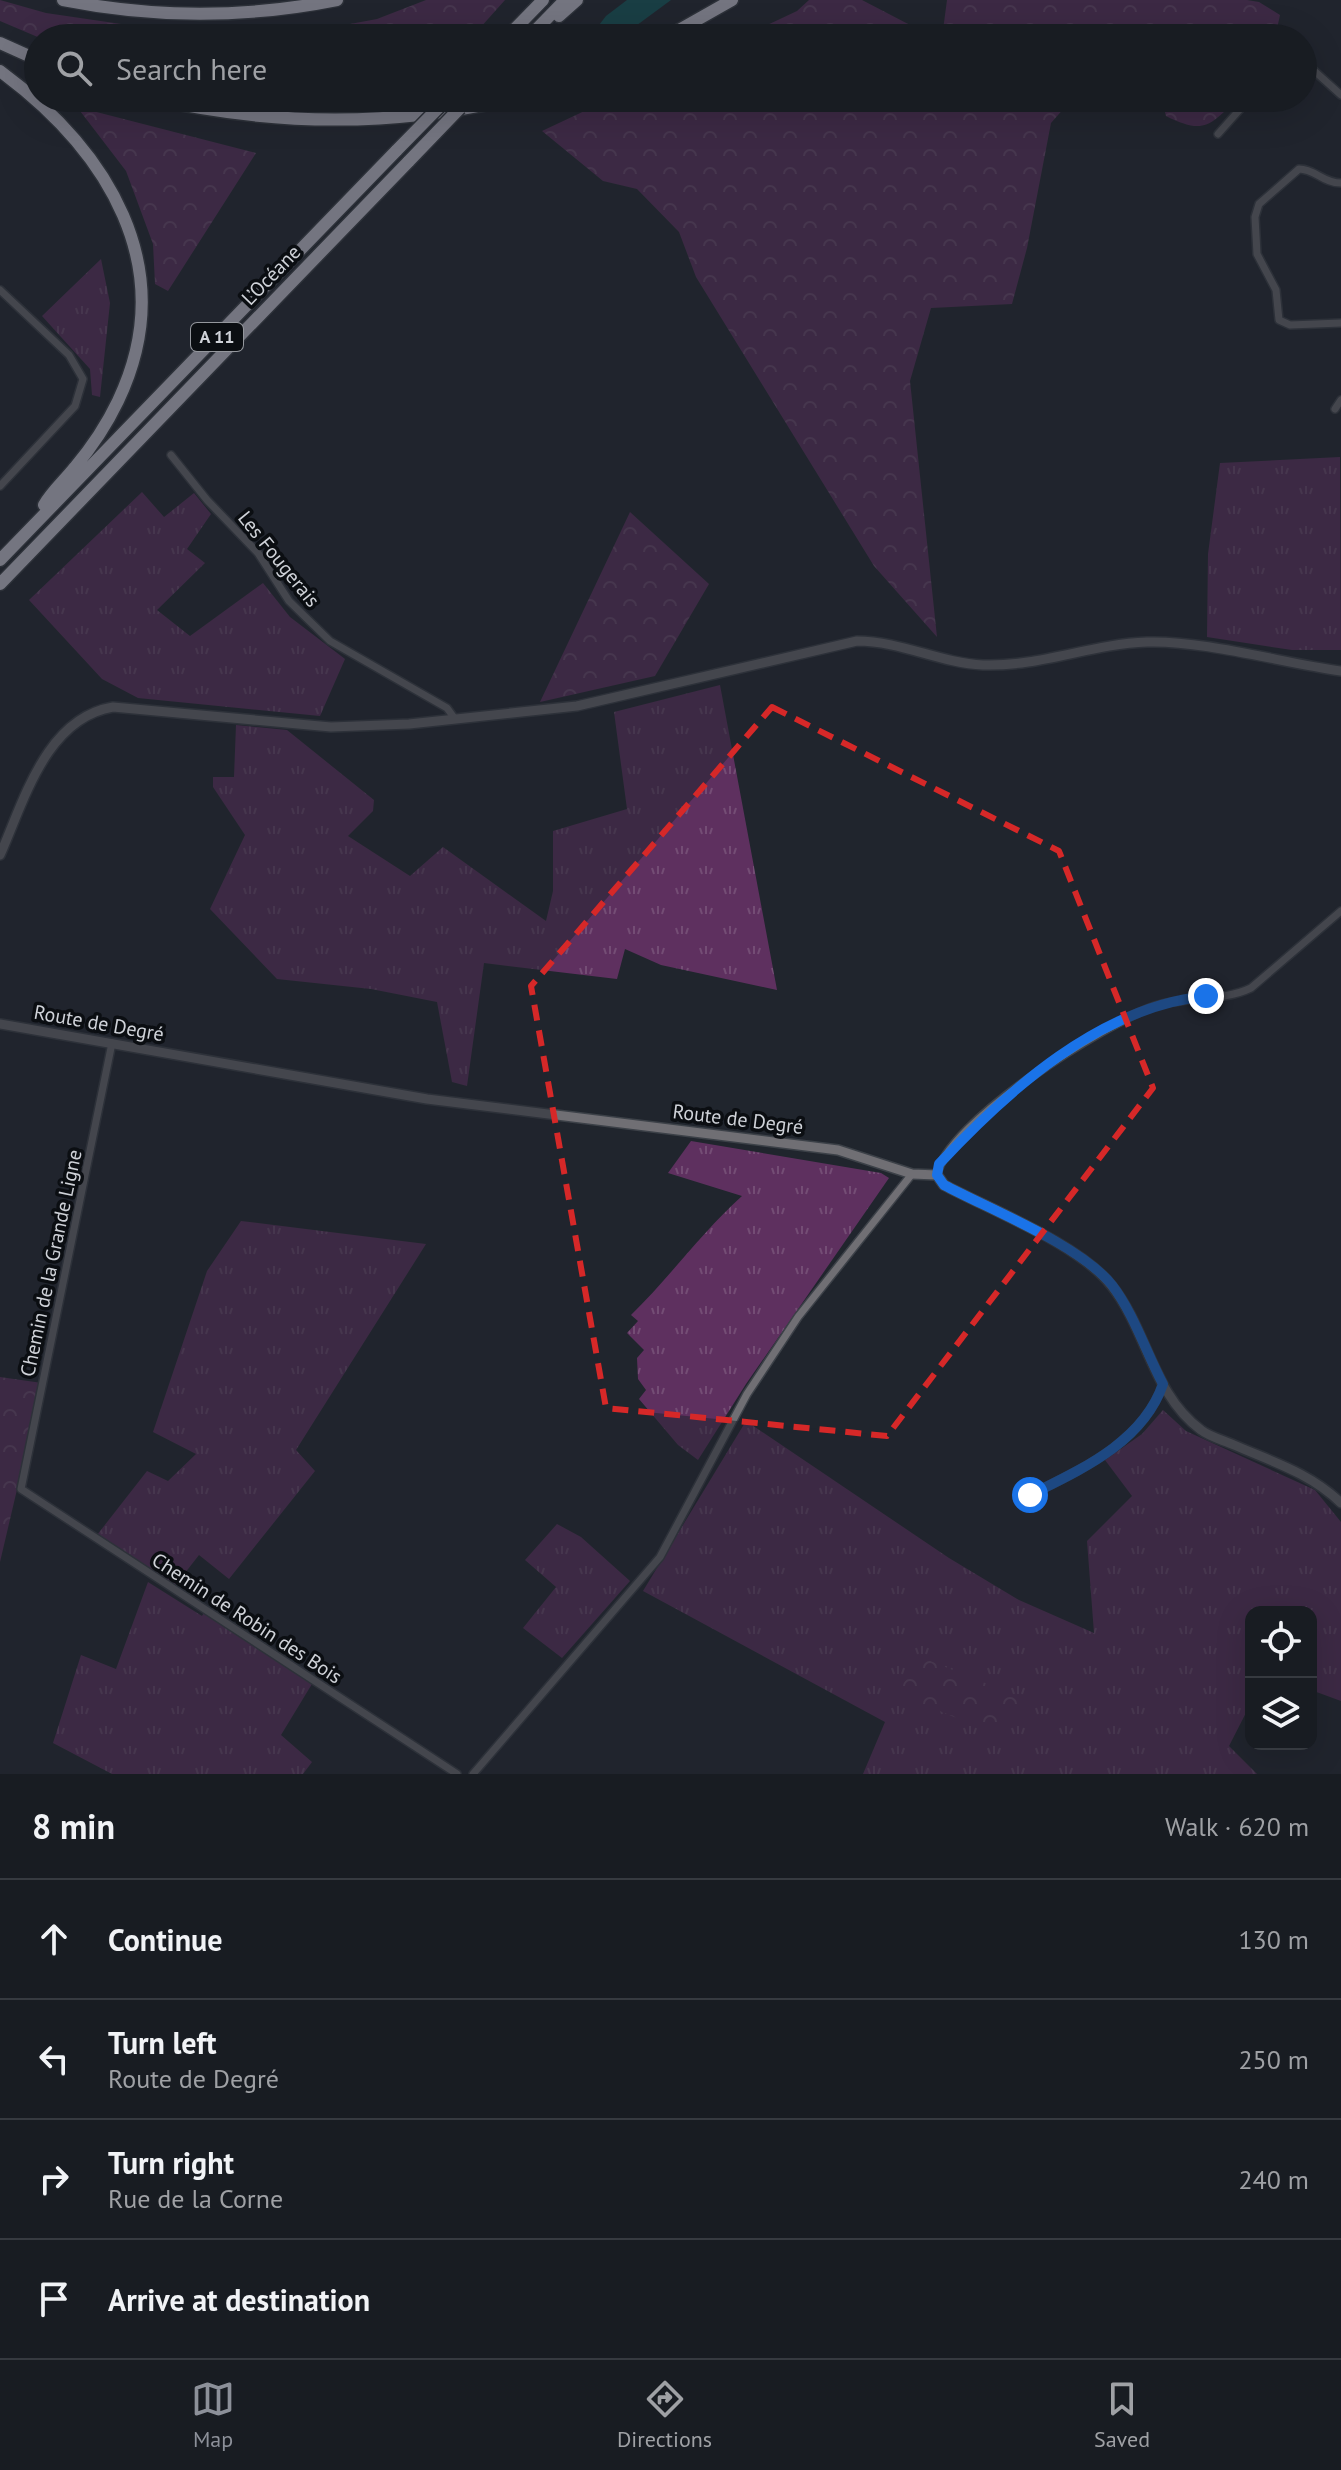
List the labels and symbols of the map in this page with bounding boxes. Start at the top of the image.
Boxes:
street label: L’Océane [236,239,306,311]
road number: A 11 [191,323,243,351]
street label: Les Fougerais [232,506,326,612]
route end [1188,978,1224,1014]
street label: Route de Degré [32,999,166,1047]
street label: Route de Degré [671,1098,805,1140]
street label: Chemin de la Grande Ligne [14,1147,88,1379]
route start [1012,1477,1048,1513]
street label: Chemin de Robin des Bois [147,1547,347,1689]

